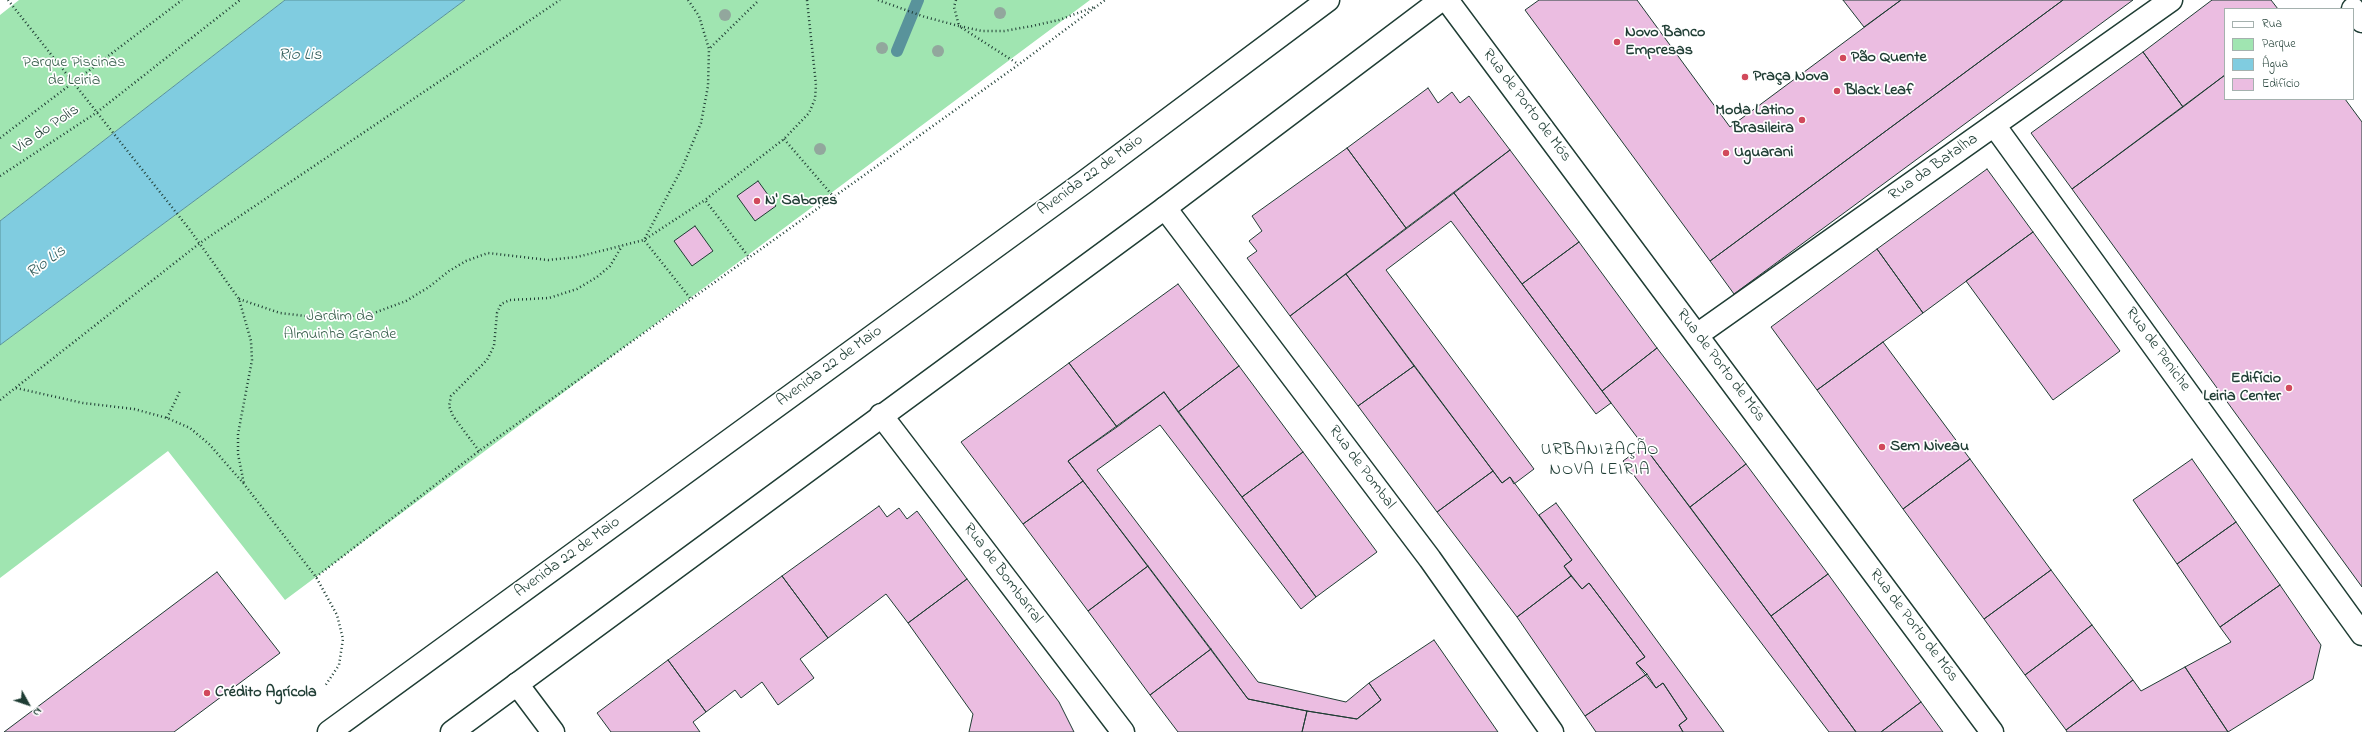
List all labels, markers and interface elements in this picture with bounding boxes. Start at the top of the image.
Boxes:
legend [2224,8,2354,100]
text: Rua [2262,15,2282,33]
place label: Novo Banco Empresas [1625,23,1705,61]
text: Parque [2262,35,2296,53]
marker: Novo Banco Empresas [1612,37,1622,47]
water label: Rio Lis [278,46,322,66]
street label: Rua de Porto de Mós [1477,46,1575,166]
place label: Pão Quente [1851,48,1927,68]
park label: Parque Piscinas de Leiria [23,53,125,91]
marker: Pão Quente [1838,53,1848,63]
text: Água [2262,55,2288,73]
place label: Praça Nova [1753,67,1829,87]
marker: Praça Nova [1740,72,1750,82]
text: Edifício [2262,75,2300,93]
place label: Black Leaf [1845,81,1913,101]
marker: Black Leaf [1832,86,1842,96]
street label: Via do Polis [11,101,83,159]
place label: Moda Latino Brasileira [1715,101,1794,139]
marker: Moda Latino Brasileira [1797,115,1807,125]
street label: Rua da Batalha [1886,130,1982,206]
street label: Avenida 22 de Maio [1035,131,1147,221]
place label: Uguarani [1734,143,1793,163]
marker: Uguarani [1721,148,1731,158]
place label: N' Sabores [765,191,837,211]
marker: N' Sabores [752,196,762,206]
water label: Rio Lis [23,242,71,284]
street label: Rua de Peniche [2120,304,2194,396]
street label: Rua de Porto de Mós [1671,306,1769,426]
park label: Jardim da Almuinha Grande [284,307,396,345]
street label: Avenida 22 de Maio [774,322,886,412]
place label: Edifício Leiria Center [2203,369,2281,407]
marker: Edifício Leiria Center [2284,383,2294,393]
street label: Rua de Pombal [1323,422,1399,514]
place label: Sem Niveau [1890,437,1969,457]
district label: URBANIZAÇÃO NOVA LEIRIA [1541,441,1659,481]
marker: Sem Niveau [1877,442,1887,452]
street label: Avenida 22 de Maio [512,513,624,603]
street label: Rua de Bombarral [958,520,1046,628]
street label: Rua de Porto de Mós [1864,566,1962,686]
place label: Crédito Agrícola [215,683,317,703]
north arrow [8,684,48,724]
marker: Crédito Agrícola [202,688,212,698]
text: N [29,704,46,720]

